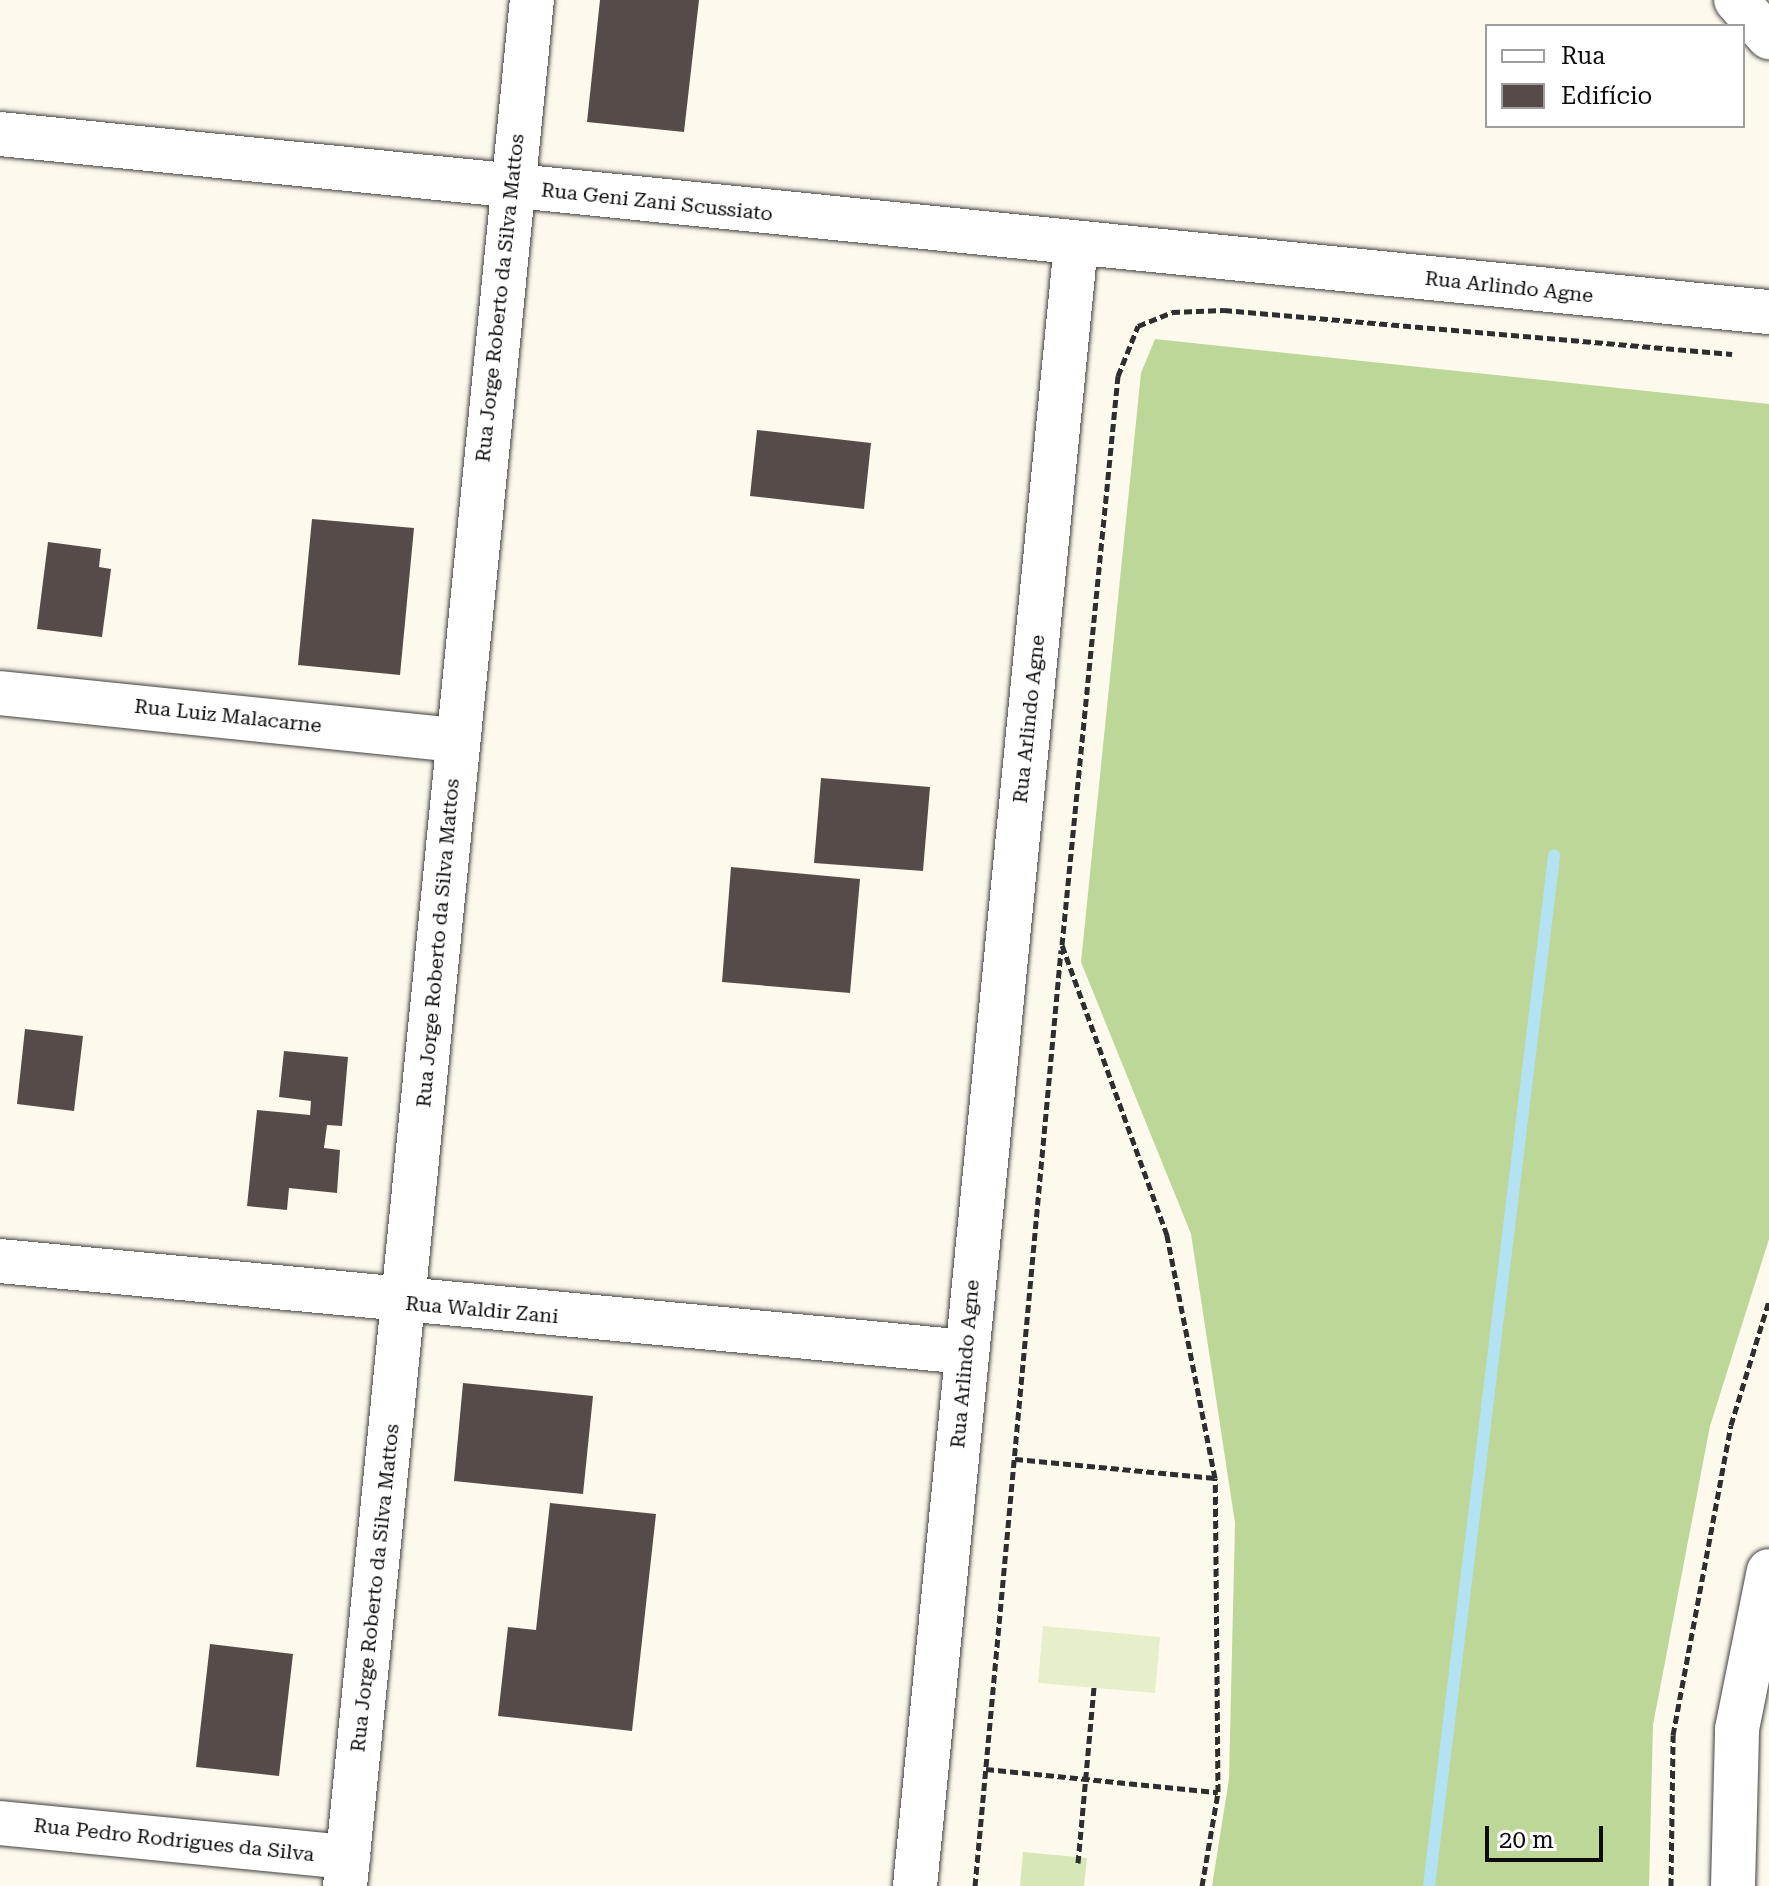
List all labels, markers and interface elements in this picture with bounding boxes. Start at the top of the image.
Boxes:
legend [1485,24,1745,128]
text: Rua [1561,42,1605,70]
text: Edifício [1561,82,1652,110]
street label: Rua Jorge Roberto da Silva Mattos [471,133,529,463]
street label: Rua Geni Zani Scussiato [540,178,774,226]
street label: Rua Arlindo Agne [1424,266,1594,308]
street label: Rua Arlindo Agne [1008,634,1050,804]
street label: Rua Luiz Malacarne [133,694,323,738]
street label: Rua Jorge Roberto da Silva Mattos [412,778,464,1108]
street label: Rua Arlindo Agne [946,1279,984,1449]
street label: Rua Waldir Zani [404,1291,560,1329]
street label: Rua Jorge Roberto da Silva Mattos [346,1423,404,1753]
scale bar [1489,1810,1607,1860]
street label: Rua Pedro Rodrigues da Silva [33,1813,315,1867]
text: 20 m [1499,1826,1554,1854]

